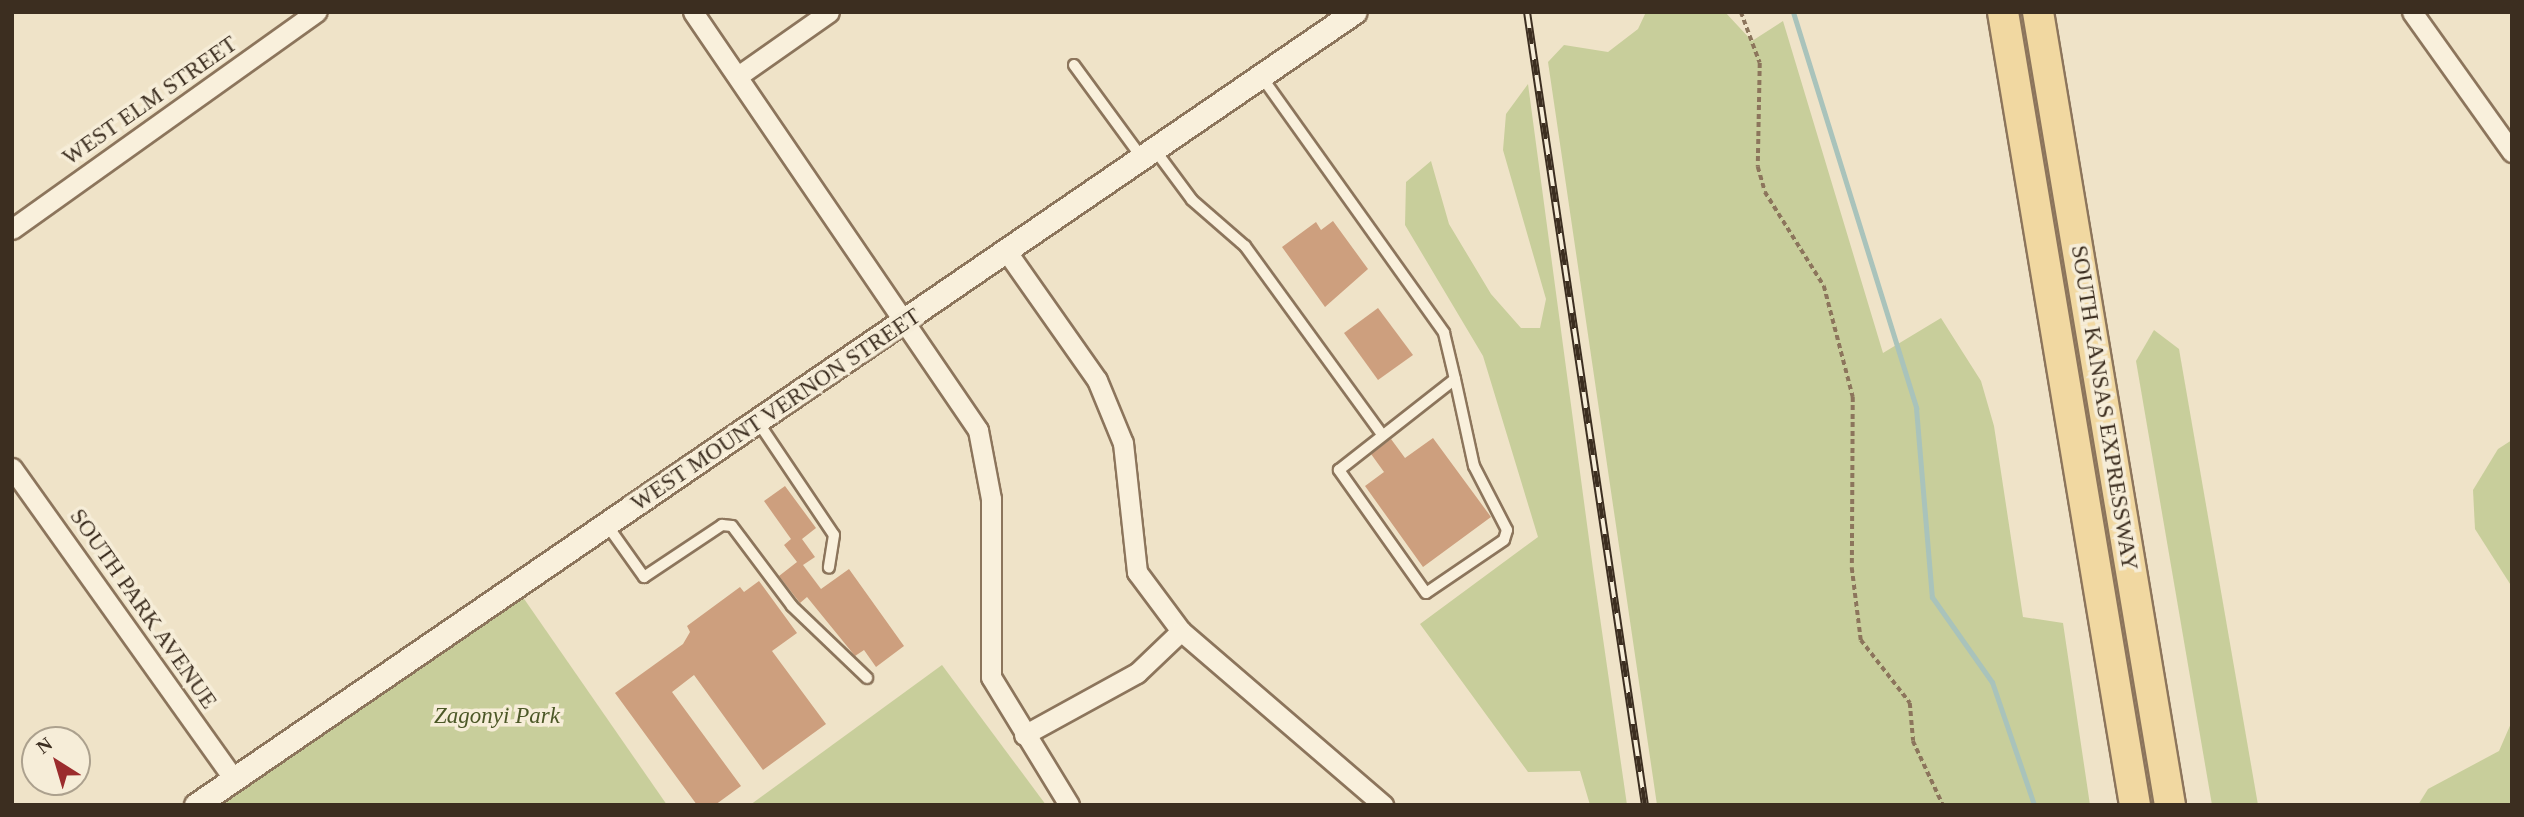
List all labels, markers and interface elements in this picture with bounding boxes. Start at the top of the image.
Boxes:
street label: WEST ELM STREET [57,30,243,172]
street label: SOUTH KANSAS EXPRESSWAY [2065,243,2143,573]
street label: WEST MOUNT VERNON STREET [626,302,926,518]
street label: SOUTH PARK AVENUE [63,503,223,715]
park label: Zagonyi Park [434,702,560,730]
north arrow [21,726,91,796]
text: N [32,733,56,758]

